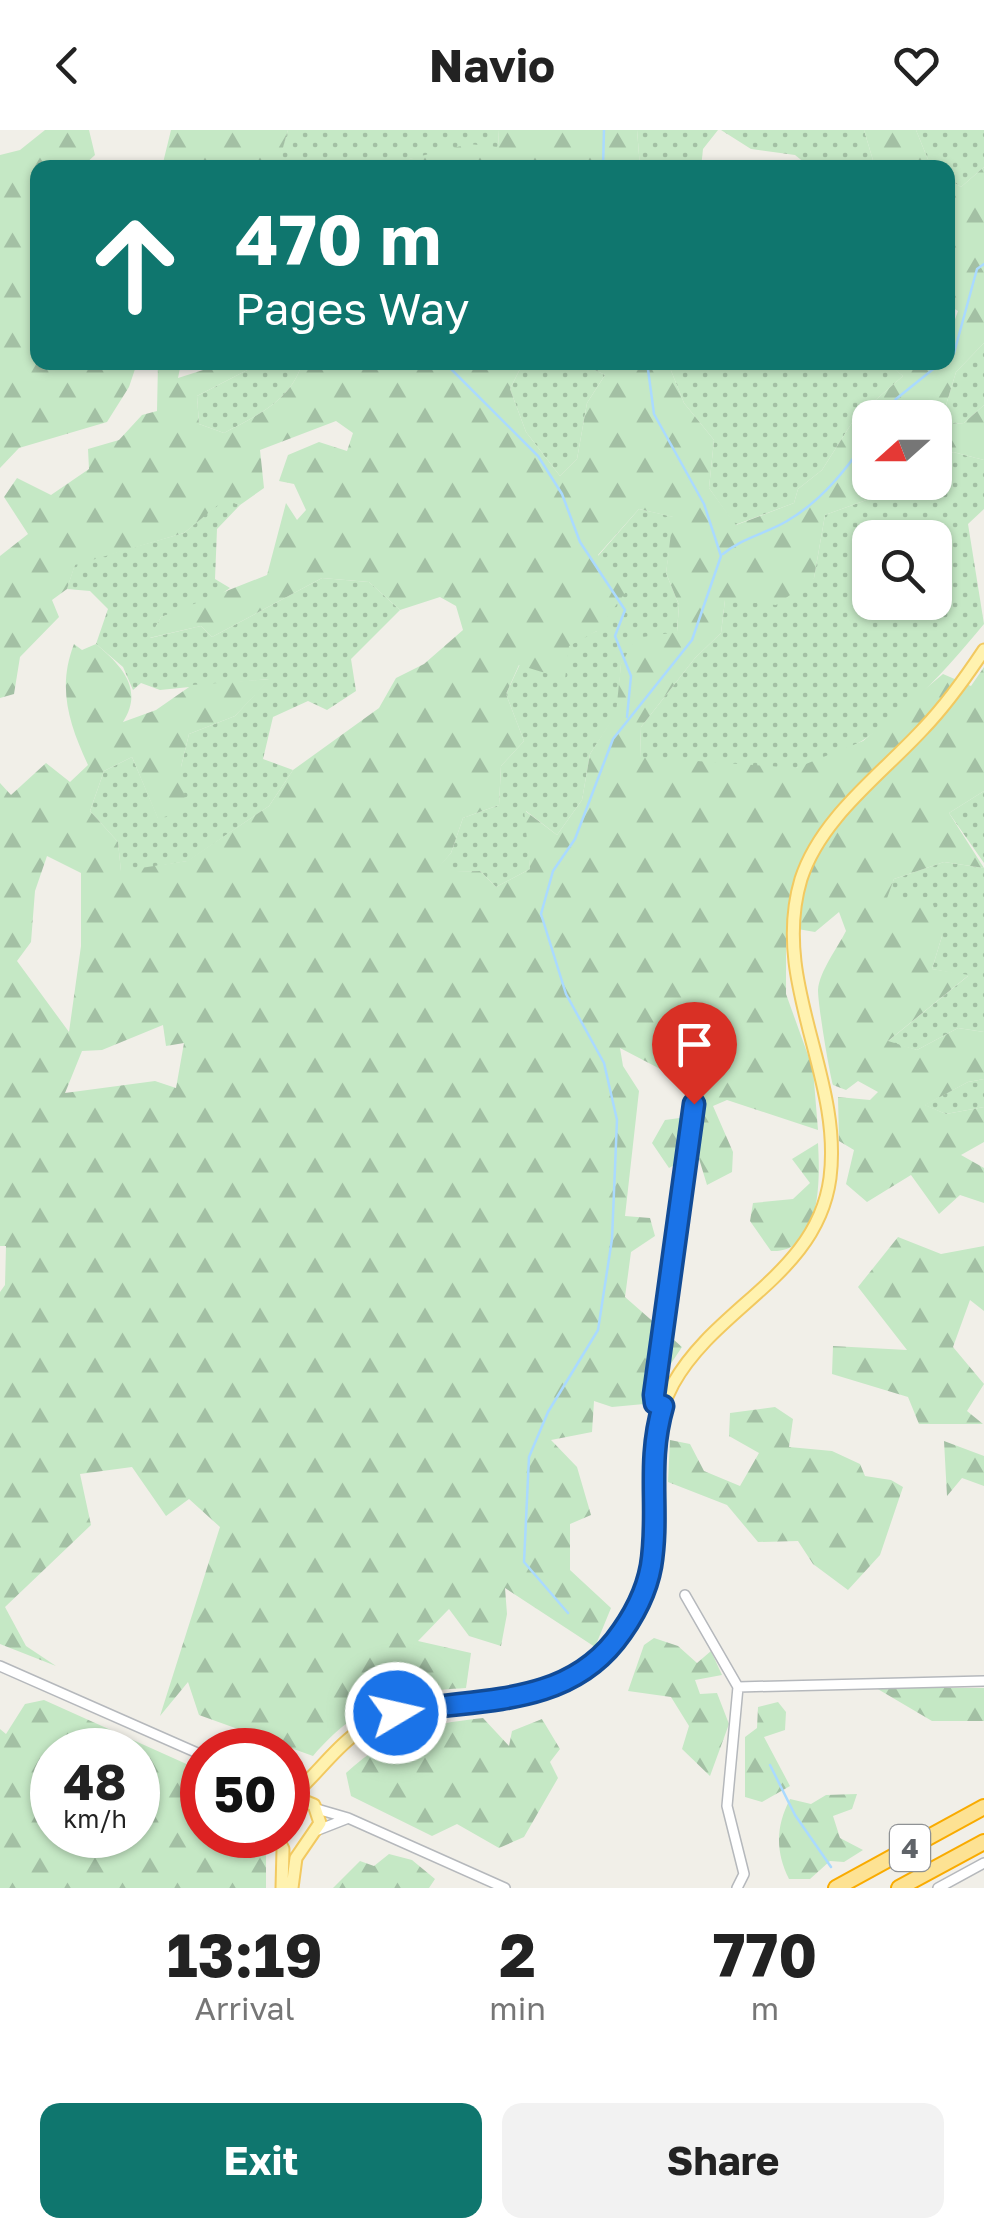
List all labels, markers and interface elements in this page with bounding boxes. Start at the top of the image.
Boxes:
icon: back [40,38,95,93]
text: Navio [429,38,555,92]
icon: heart [889,38,944,93]
text: 470 m [235,196,441,280]
icon: ahead [70,200,200,330]
text: Pages Way [235,281,469,335]
north arrow [852,400,952,500]
map controls [852,400,952,620]
button: search [852,520,952,620]
pin [652,1002,737,1105]
icon: arrive [667,1017,722,1072]
position arrow [344,1661,448,1765]
speed limit sign: 50 [180,1728,310,1858]
text: 48 [63,1751,127,1811]
text: km/h [63,1803,127,1834]
road number: 4 [890,1825,930,1871]
text: 13:19 [167,1918,323,1990]
text: 2 [499,1918,536,1990]
text: 770 [713,1918,817,1990]
text: Arrival [195,1989,295,2027]
text: min [489,1989,546,2027]
text: m [751,1989,779,2027]
button: Exit [40,2103,482,2218]
button: Share [502,2103,944,2218]

